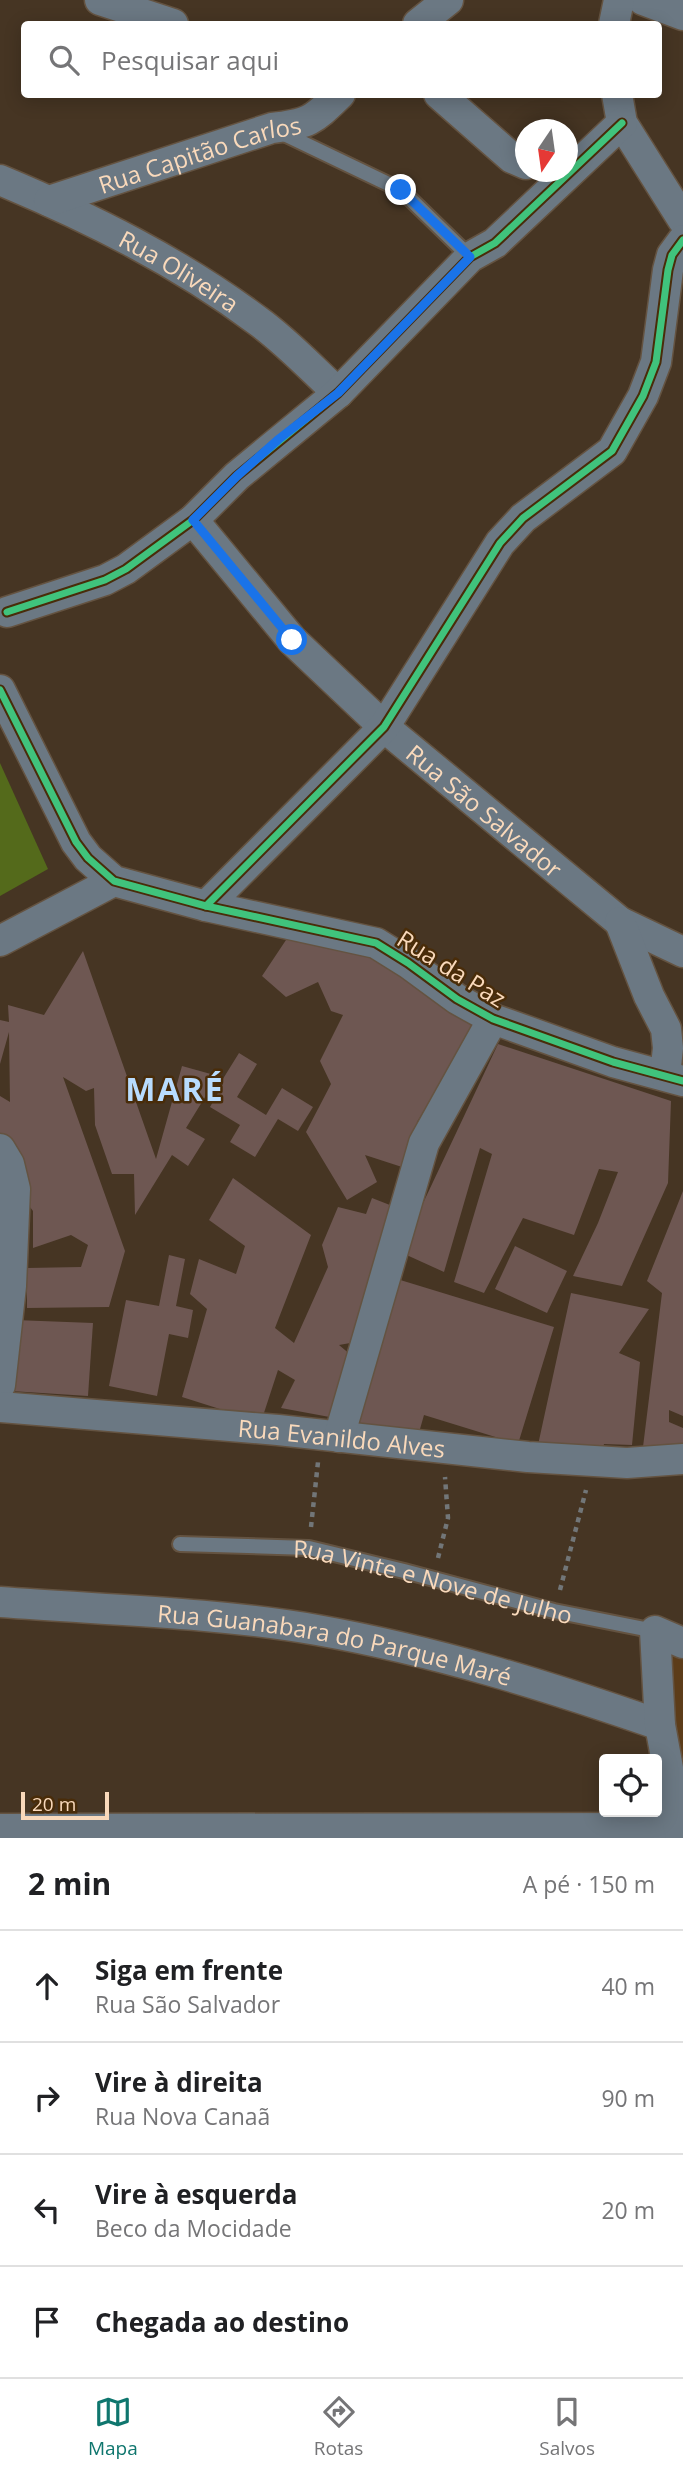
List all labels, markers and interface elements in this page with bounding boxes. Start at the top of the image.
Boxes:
search box [21,21,662,98]
icon: search [45,41,83,79]
text: Pesquisar aqui [101,42,279,78]
street label: Rua Capitão Carlos [94,107,304,200]
north arrow [515,119,578,182]
route end [385,174,416,205]
street label: Rua Oliveira [114,222,246,319]
route start [276,624,307,655]
street label: Rua São Salvador [400,736,570,885]
street label: Rua da Paz [391,922,513,1014]
district label: MARÉ [125,1067,225,1110]
street label: Rua Evanildo Alves [237,1410,447,1464]
street label: Rua Vinte e Nove de Julho [293,1531,575,1631]
street label: Rua Guanabara do Parque Maré [156,1596,516,1693]
map controls [599,1754,662,1817]
button: locate [599,1754,662,1817]
scale bar [21,1789,108,1821]
text: 20 m [32,1791,76,1817]
text: 2 min [28,1863,111,1904]
text: A pé · 150 m [523,1868,655,1900]
text: Siga em frente [95,1952,283,1988]
icon: ahead [28,1967,66,2005]
text: 40 m [601,1970,655,2002]
text: Rua São Salvador [95,1988,280,2020]
text: Vire à direita [95,2064,263,2100]
icon: right [28,2079,66,2117]
text: 90 m [601,2082,655,2114]
text: Rua Nova Canaã [95,2100,270,2132]
text: Vire à esquerda [95,2176,297,2212]
icon: left [28,2191,66,2229]
text: 20 m [601,2194,655,2226]
text: Beco da Mocidade [95,2212,292,2244]
icon: arrive [28,2303,66,2341]
text: Chegada ao destino [95,2304,349,2340]
tab: Mapa [88,2393,138,2461]
tab: Rotas [314,2393,363,2461]
tab: Salvos [539,2393,595,2461]

